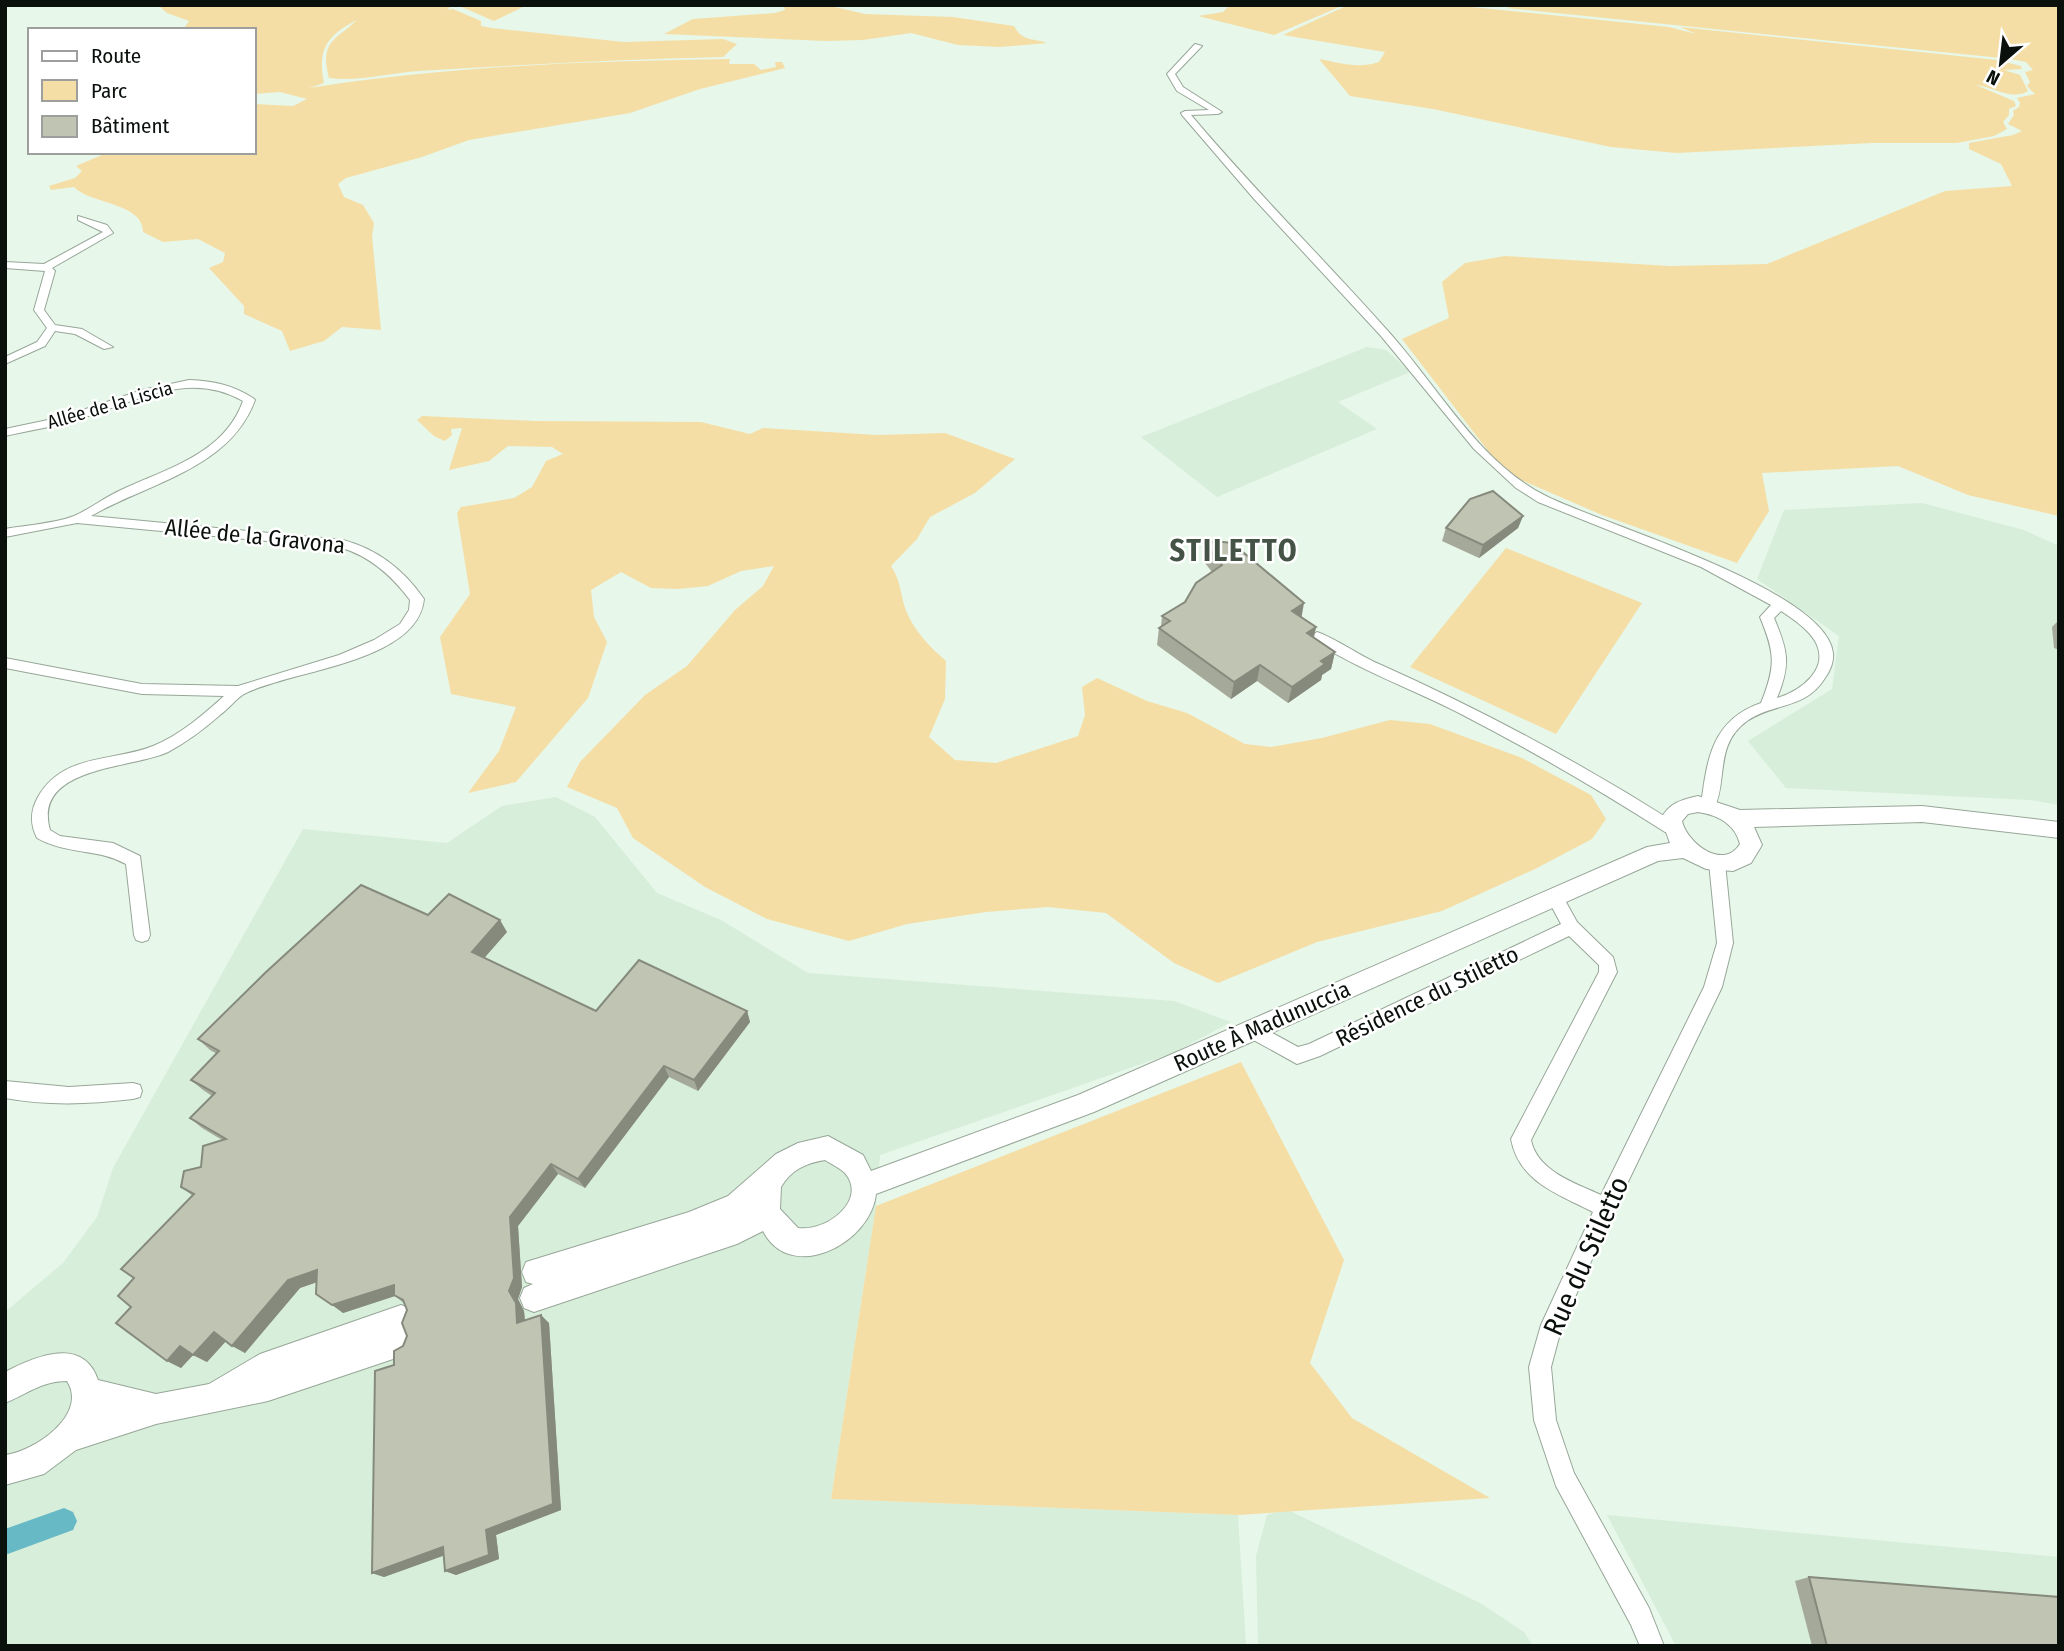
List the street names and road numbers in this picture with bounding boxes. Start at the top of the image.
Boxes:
street label: Allée de la Liscia [45,376,175,434]
street label: Allée de la Gravona [164,513,346,559]
street label: Résidence du Stiletto [1331,940,1523,1052]
street label: Route À Madunuccia [1169,974,1355,1077]
street label: Rue du Stiletto [1536,1171,1636,1341]

